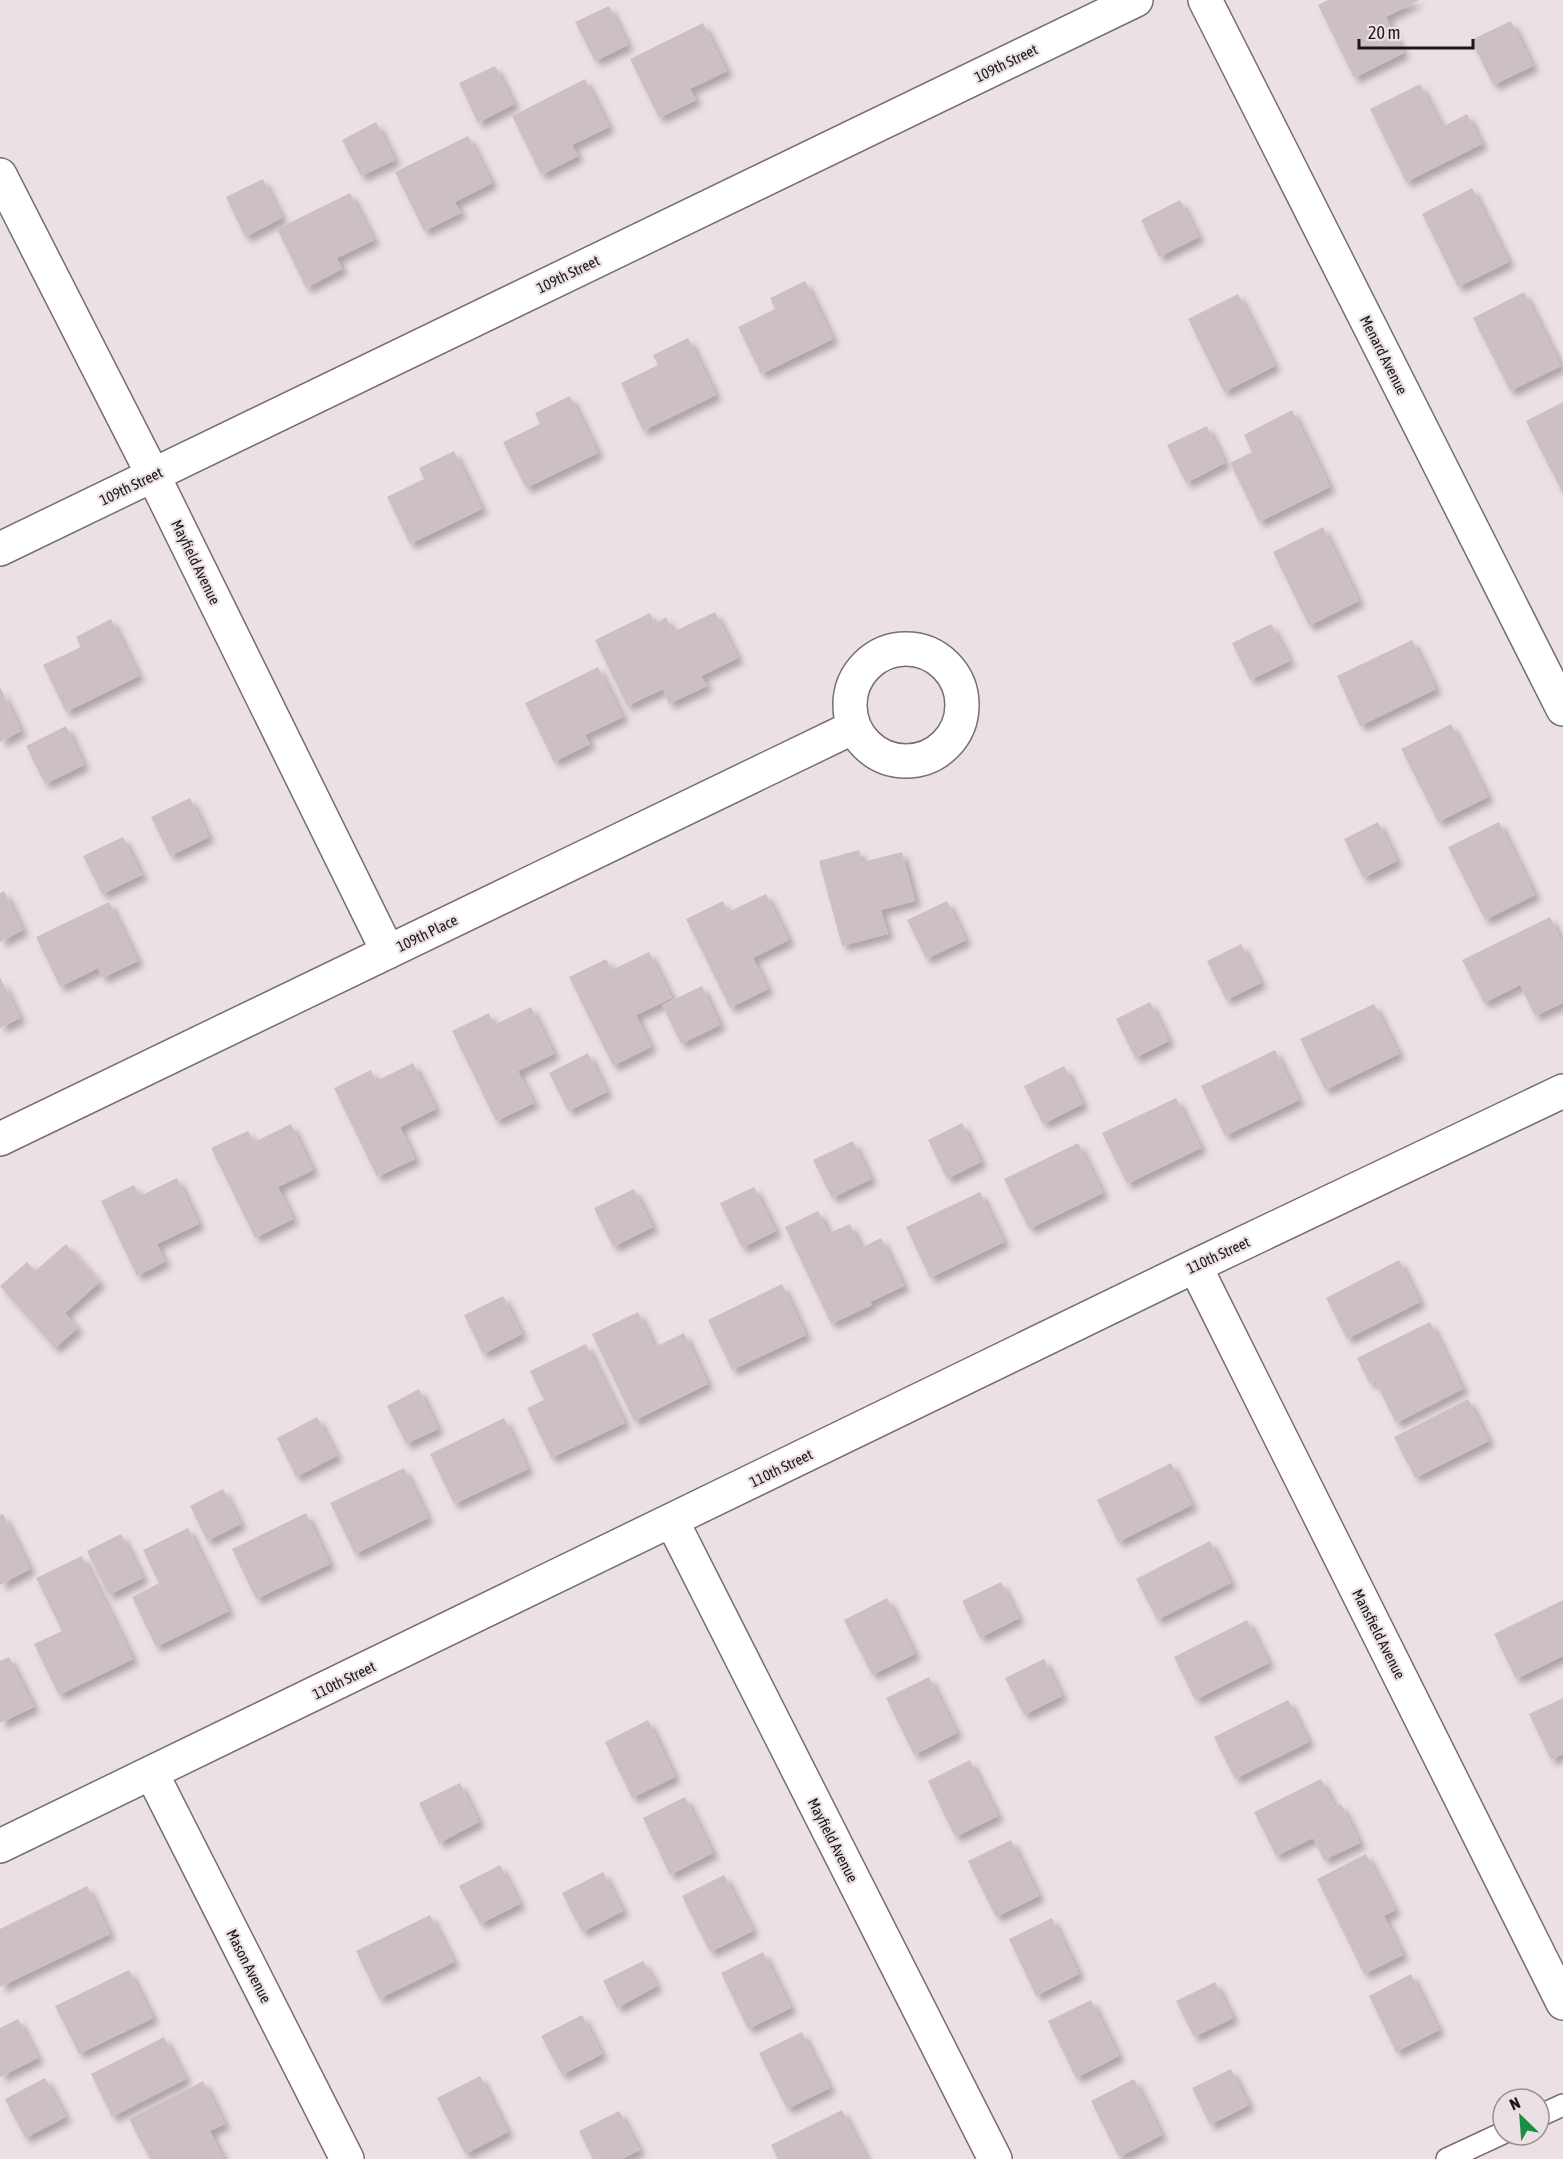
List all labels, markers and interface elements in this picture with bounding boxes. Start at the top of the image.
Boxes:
scale bar [1359,12,1473,50]
text: 20 m [1368,22,1400,43]
street label: 109th Street [972,41,1040,85]
street label: 109th Street [534,252,602,296]
street label: Menard Avenue [1357,313,1411,397]
street label: 109th Street [97,464,165,508]
street label: Mayfield Avenue [168,517,224,607]
street label: 109th Place [394,911,460,955]
street label: 110th Street [1184,1233,1252,1277]
street label: 110th Street [747,1446,815,1490]
street label: Mansfield Avenue [1349,1586,1409,1682]
street label: 110th Street [310,1658,378,1702]
street label: Mayfield Avenue [805,1795,862,1885]
street label: Mason Avenue [223,1926,275,2006]
north arrow [1491,2087,1551,2147]
text: N [1507,2093,1523,2114]

